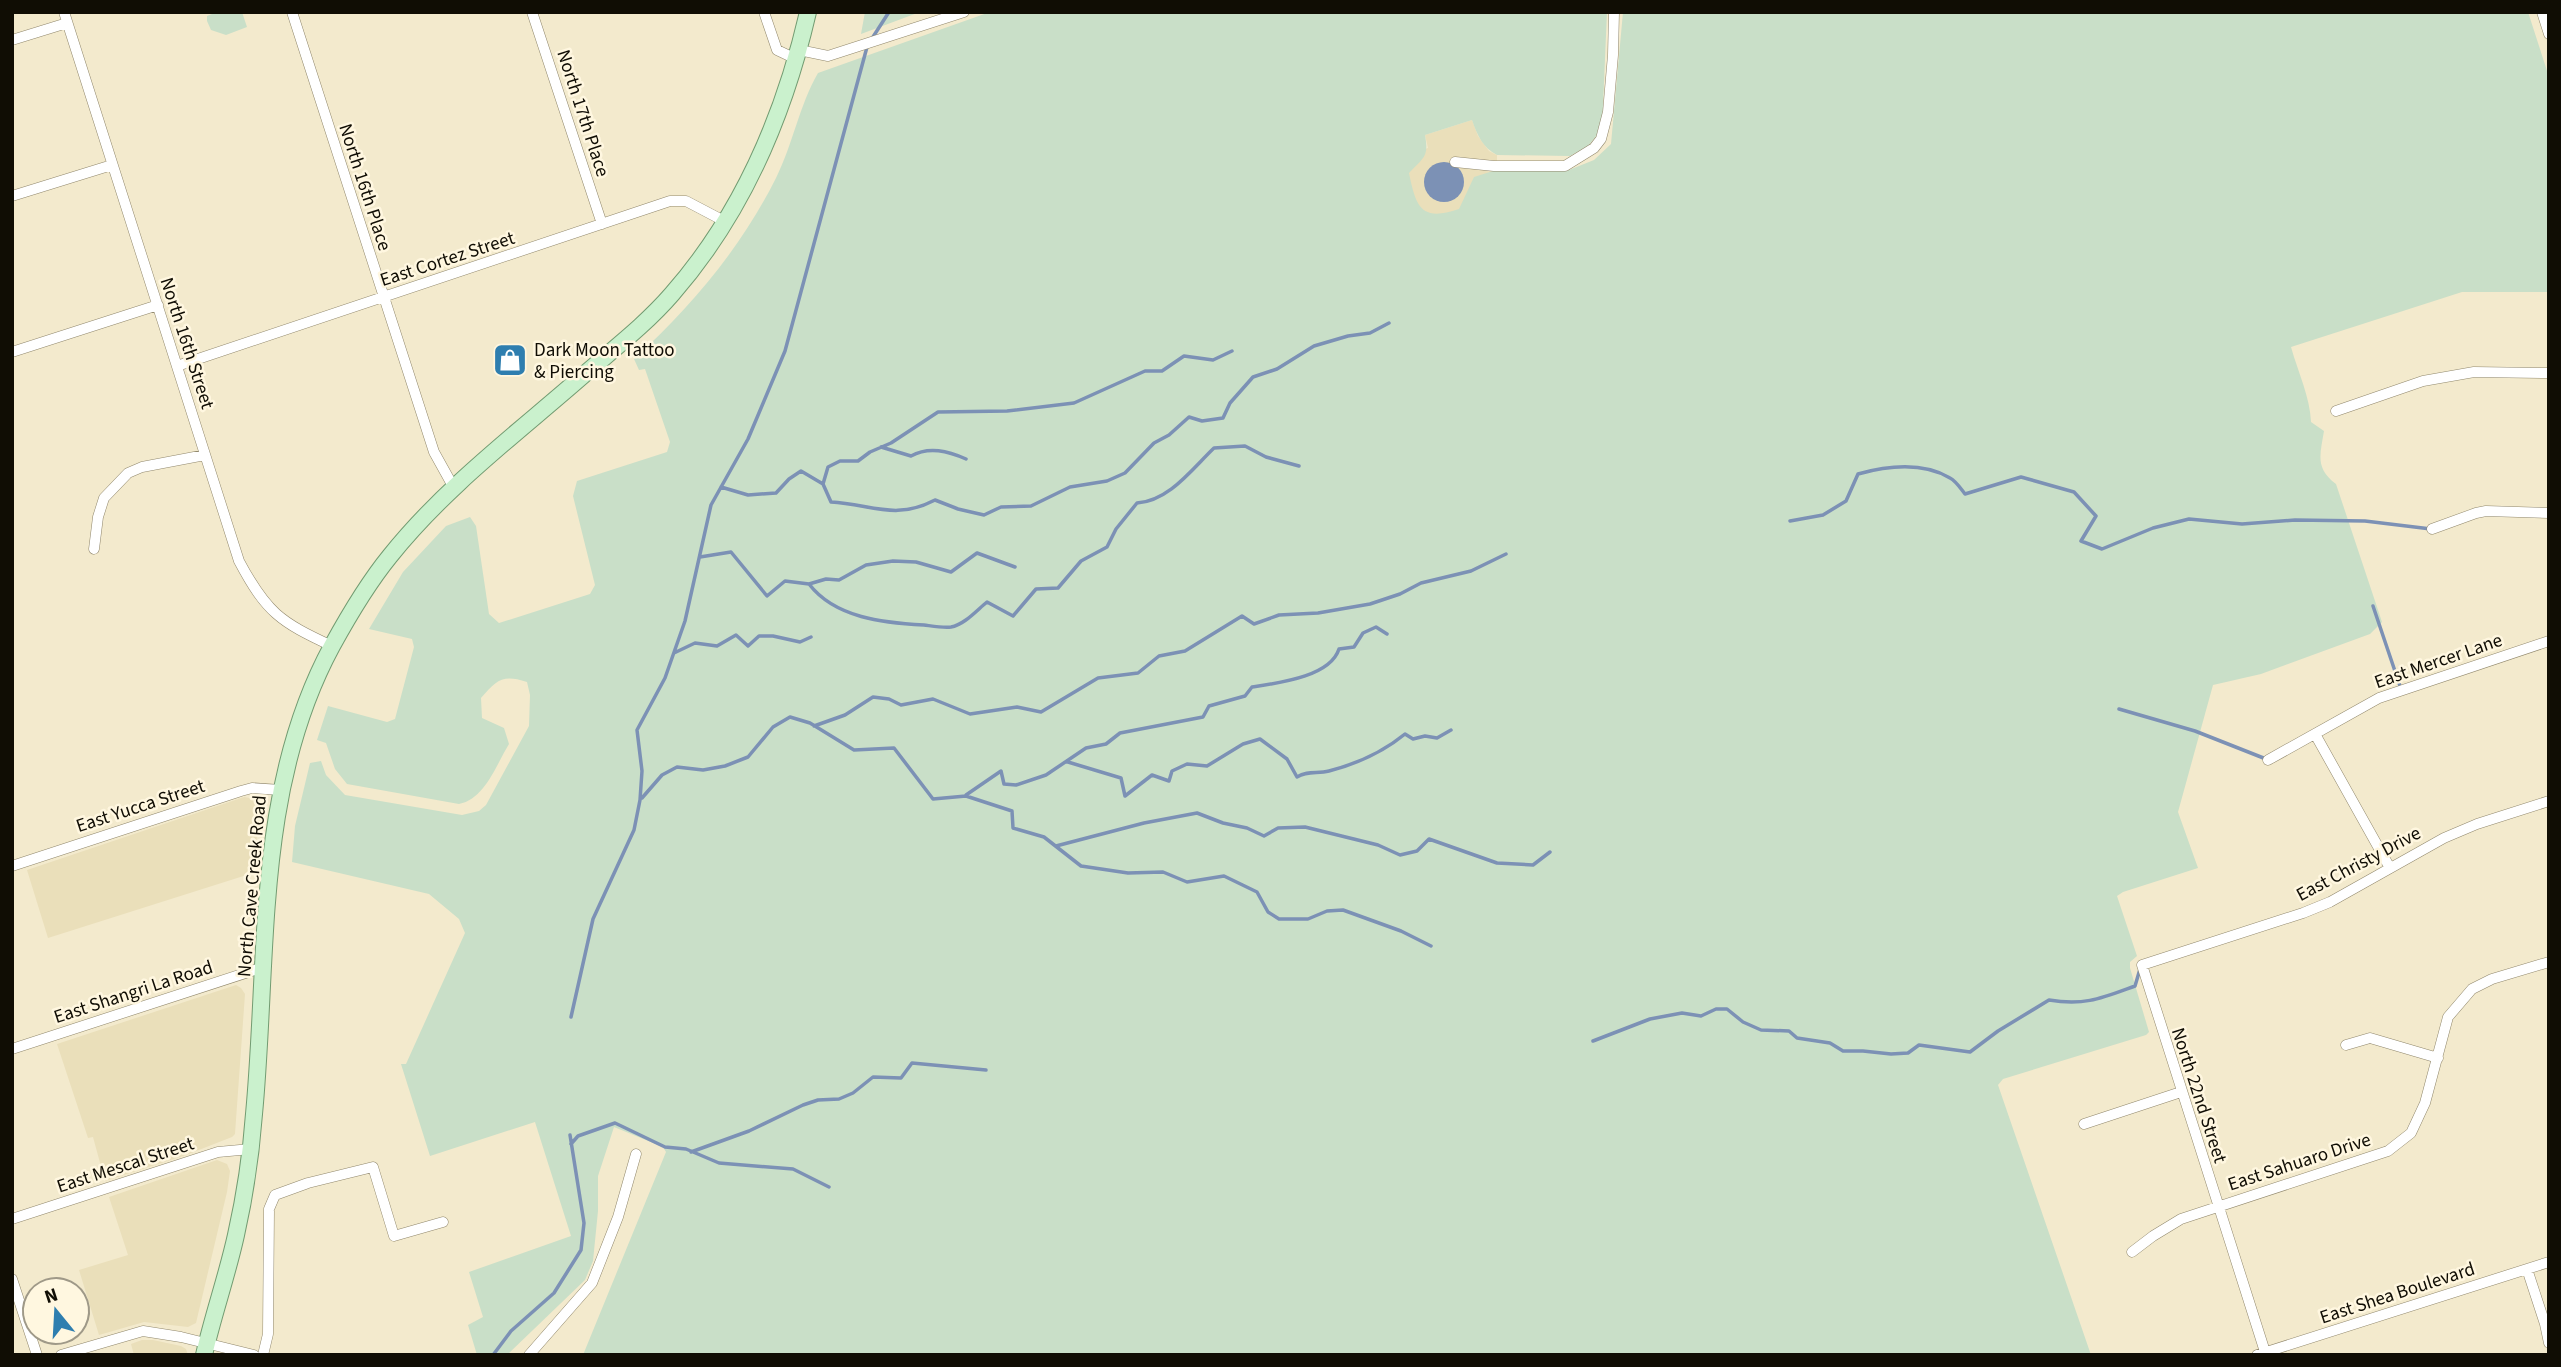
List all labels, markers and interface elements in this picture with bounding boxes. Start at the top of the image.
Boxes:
street label: North 17th Place [549,46,616,180]
street label: North 16th Place [331,120,398,254]
street label: East Cortez Street [377,225,519,294]
street label: North 16th Street [153,274,221,413]
place label: Dark Moon Tattoo & Piercing [534,337,675,386]
shop icon: Dark Moon Tattoo & Piercing [491,341,529,379]
street label: East Mercer Lane [2371,627,2506,696]
street label: East Yucca Street [73,773,209,840]
street label: North Cave Creek Road [231,794,274,978]
street label: East Christy Drive [2292,820,2426,909]
street label: East Shangri La Road [50,954,217,1031]
street label: North 22nd Street [2164,1024,2233,1167]
street label: East Sahuaro Drive [2224,1127,2375,1198]
street label: East Mescal Street [53,1130,198,1200]
street label: East Shea Boulevard [2316,1256,2478,1331]
north arrow [21,1276,91,1346]
text: N [41,1281,61,1311]

